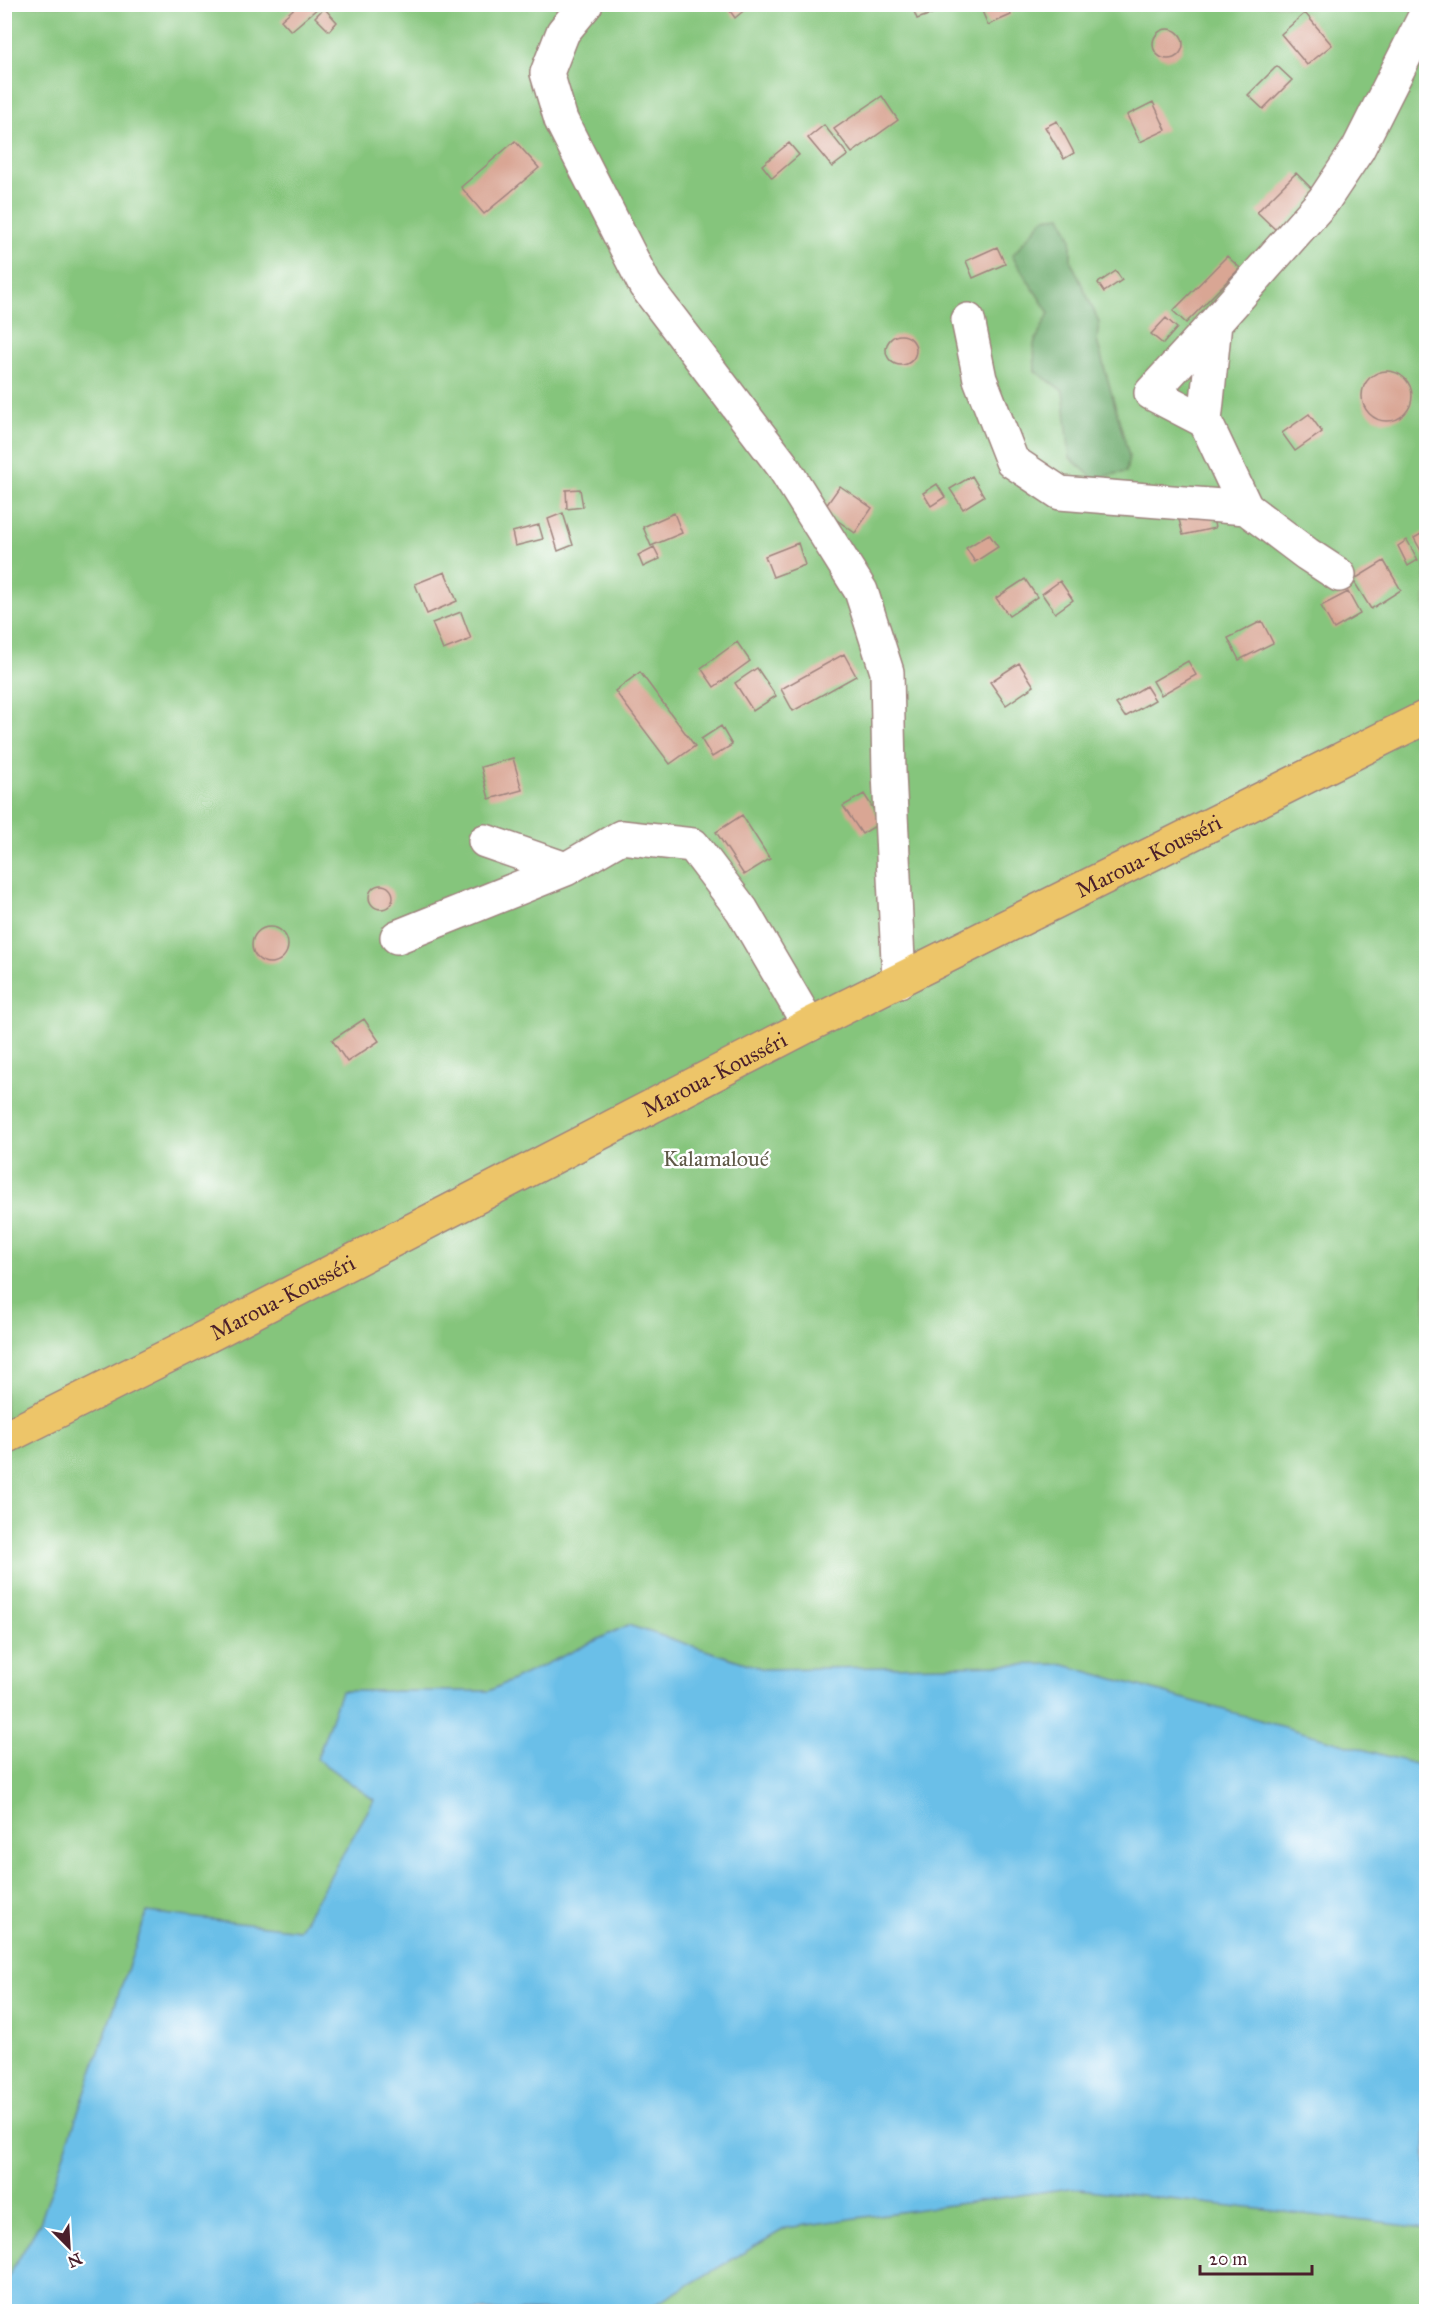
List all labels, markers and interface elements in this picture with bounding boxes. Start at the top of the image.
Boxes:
street label: Maroua-Kousséri [1071,808,1226,903]
street label: Maroua-Kousséri [637,1025,791,1123]
park label: Kalamaloué [663,1145,770,1172]
street label: Maroua-Kousséri [205,1249,359,1346]
north arrow [39,2217,99,2277]
scale bar [1200,2238,1312,2276]
text: 20 m [1209,2248,1247,2270]
text: N [64,2249,85,2272]

